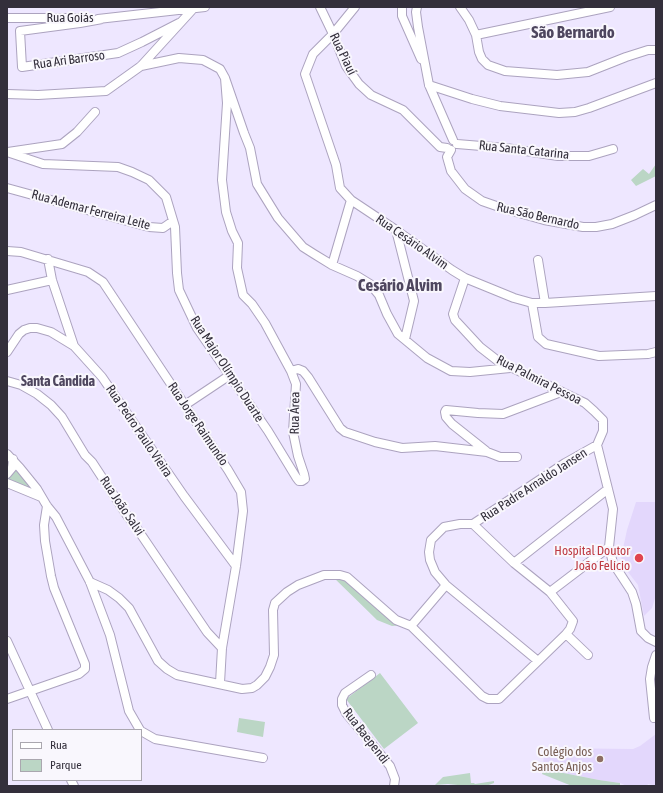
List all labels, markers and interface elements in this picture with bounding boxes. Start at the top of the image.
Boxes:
street label: Rua Goiás [46,10,94,26]
district label: São Bernardo [531,23,615,43]
street label: Rua Piauí [326,30,360,78]
street label: Rua Ari Barroso [32,47,106,73]
street label: Rua Santa Catarina [478,137,570,163]
street label: Rua Ademar Ferreira Leite [30,187,152,233]
street label: Rua São Bernardo [495,199,581,233]
street label: Rua Cesário Alvim [373,211,451,273]
district label: Cesário Alvim [358,276,442,296]
street label: Rua Major Olímpio Duarte [187,313,267,425]
street label: Rua Palmira Pessoa [494,352,584,408]
district label: Santa Cândida [21,374,95,390]
street label: Rua Jorge Raimundo [164,379,232,469]
street label: Rua Pedro Paulo Vieira [102,382,176,480]
street label: Rua Área [287,391,303,435]
street label: Rua Padre Arnaldo Jansen [478,445,590,525]
street label: Rua João Salvi [97,473,147,539]
place label: Hospital Doutor João Felício [554,543,630,574]
marker: Hospital Doutor João Felício [633,552,645,564]
street label: Rua Baependi [339,705,393,767]
legend [12,729,142,781]
text: Rua [50,738,67,752]
place label: Colégio dos Santos Anjos [532,744,592,775]
marker: Colégio dos Santos Anjos [595,754,605,764]
text: Parque [50,758,82,772]

